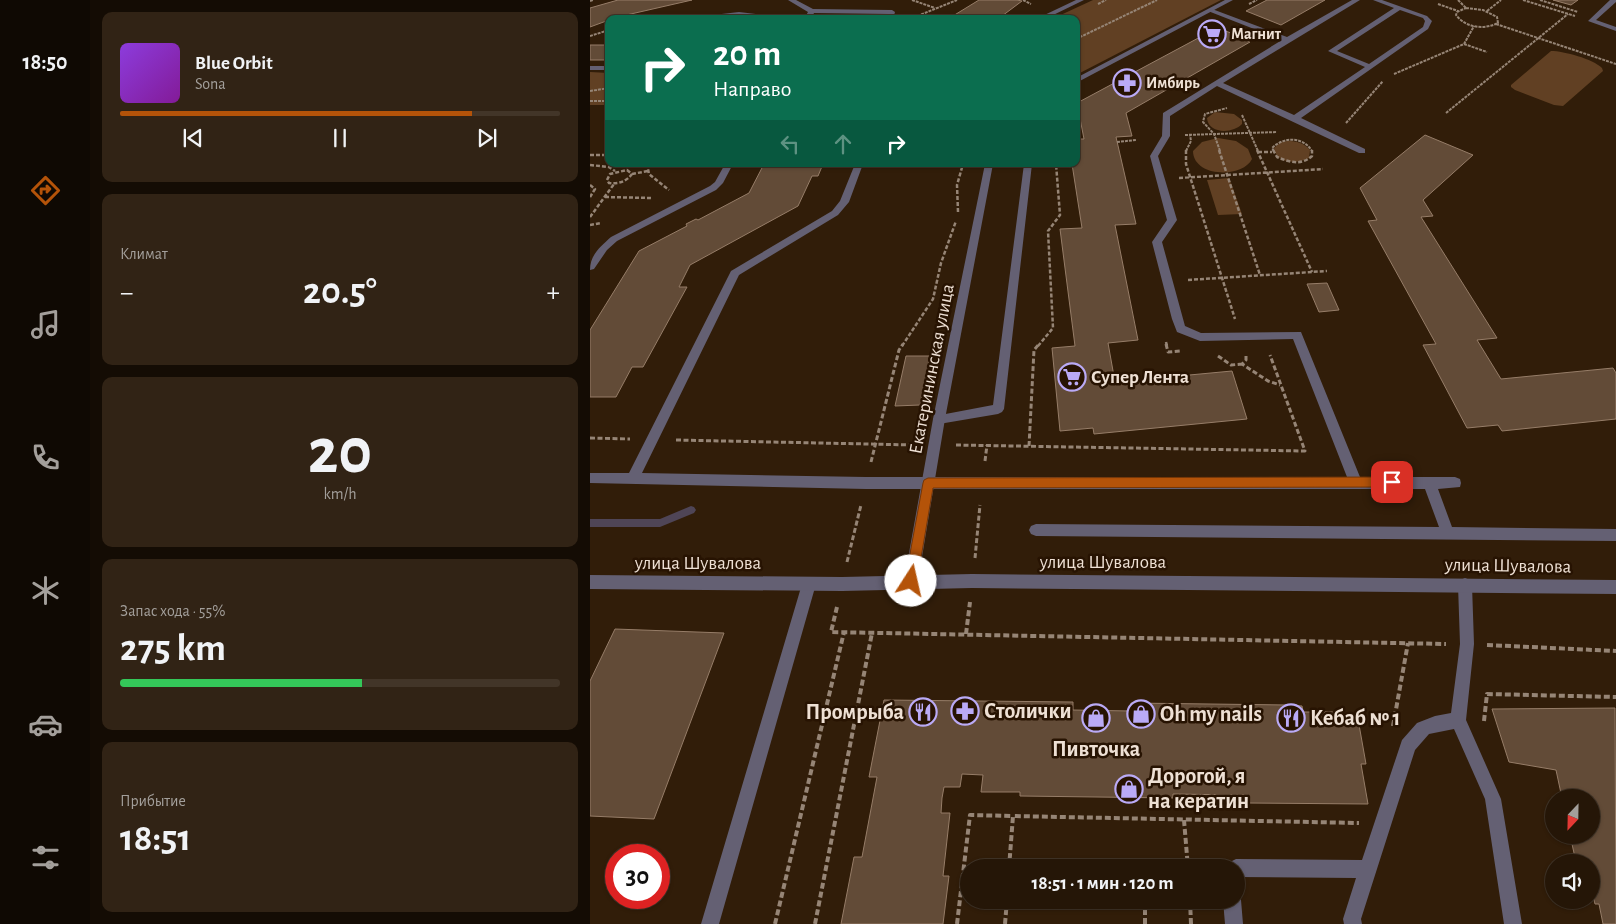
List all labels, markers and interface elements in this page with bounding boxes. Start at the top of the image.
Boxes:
supermarket icon: Магнит [1197,19,1227,49]
place label: Магнит [1231,26,1282,42]
icon: right [630,35,695,100]
text: 20 m [713,37,781,72]
text: 18:50 [23,51,67,73]
text: Blue Orbit [195,54,273,73]
pharmacy icon: Имбирь [1112,68,1142,98]
place label: Имбирь [1146,75,1200,91]
text: Sona [195,76,226,92]
text: Направо [713,78,791,100]
icon: previous [179,124,207,152]
icon: pause [326,124,354,152]
icon: next [473,124,501,152]
icon: left [776,130,804,158]
icon: ahead [829,130,857,158]
icon: right [882,130,910,158]
icon: directions [28,173,63,208]
text: Климат [120,246,168,262]
text: 20.5° [303,273,377,311]
text: − [120,279,133,307]
text: + [547,279,560,307]
street label: Екатерининская улица [906,282,958,456]
icon: music [28,307,63,342]
supermarket icon: Супер Лента [1057,362,1087,392]
place label: Супер Лента [1091,368,1189,387]
text: 20 [308,420,372,485]
icon: phone [28,440,63,475]
pin [1371,461,1413,503]
icon: arrive [1378,468,1406,496]
text: km/h [323,486,357,502]
street label: улица Шувалова [1039,553,1167,572]
street label: улица Шувалова [634,554,762,573]
position arrow [884,554,936,606]
street label: улица Шувалова [1444,555,1572,577]
icon: climate [28,573,63,608]
text: Запас хода · 55% [120,603,225,619]
text: 275 km [120,630,226,668]
pharmacy icon: Столички [950,696,980,726]
restaurant icon: Промрыба [908,697,938,727]
shop icon: Oh my nails [1126,699,1156,729]
place label: Столички [984,700,1071,722]
place label: Промрыба [806,701,904,723]
shop icon: Пивточка [1081,703,1111,733]
place label: Oh my nails [1160,703,1262,726]
restaurant icon: Кебаб № 1 [1276,703,1306,733]
icon: car [28,707,63,742]
place label: Кебаб № 1 [1310,707,1401,729]
place label: Пивточка [1052,738,1140,760]
place label: Дорогой, я на кератин [1148,765,1249,812]
shop icon: Дорогой, я на кератин [1114,774,1144,804]
north arrow [1545,789,1600,844]
map controls [1545,789,1600,909]
text: Прибытие [120,793,186,809]
text: 18:51 [120,820,191,858]
icon: filters [28,840,63,875]
speed limit sign: 30 [605,844,670,909]
button: sound [1545,854,1600,909]
text: 18:51 · 1 мин · 120 m [1031,874,1174,893]

